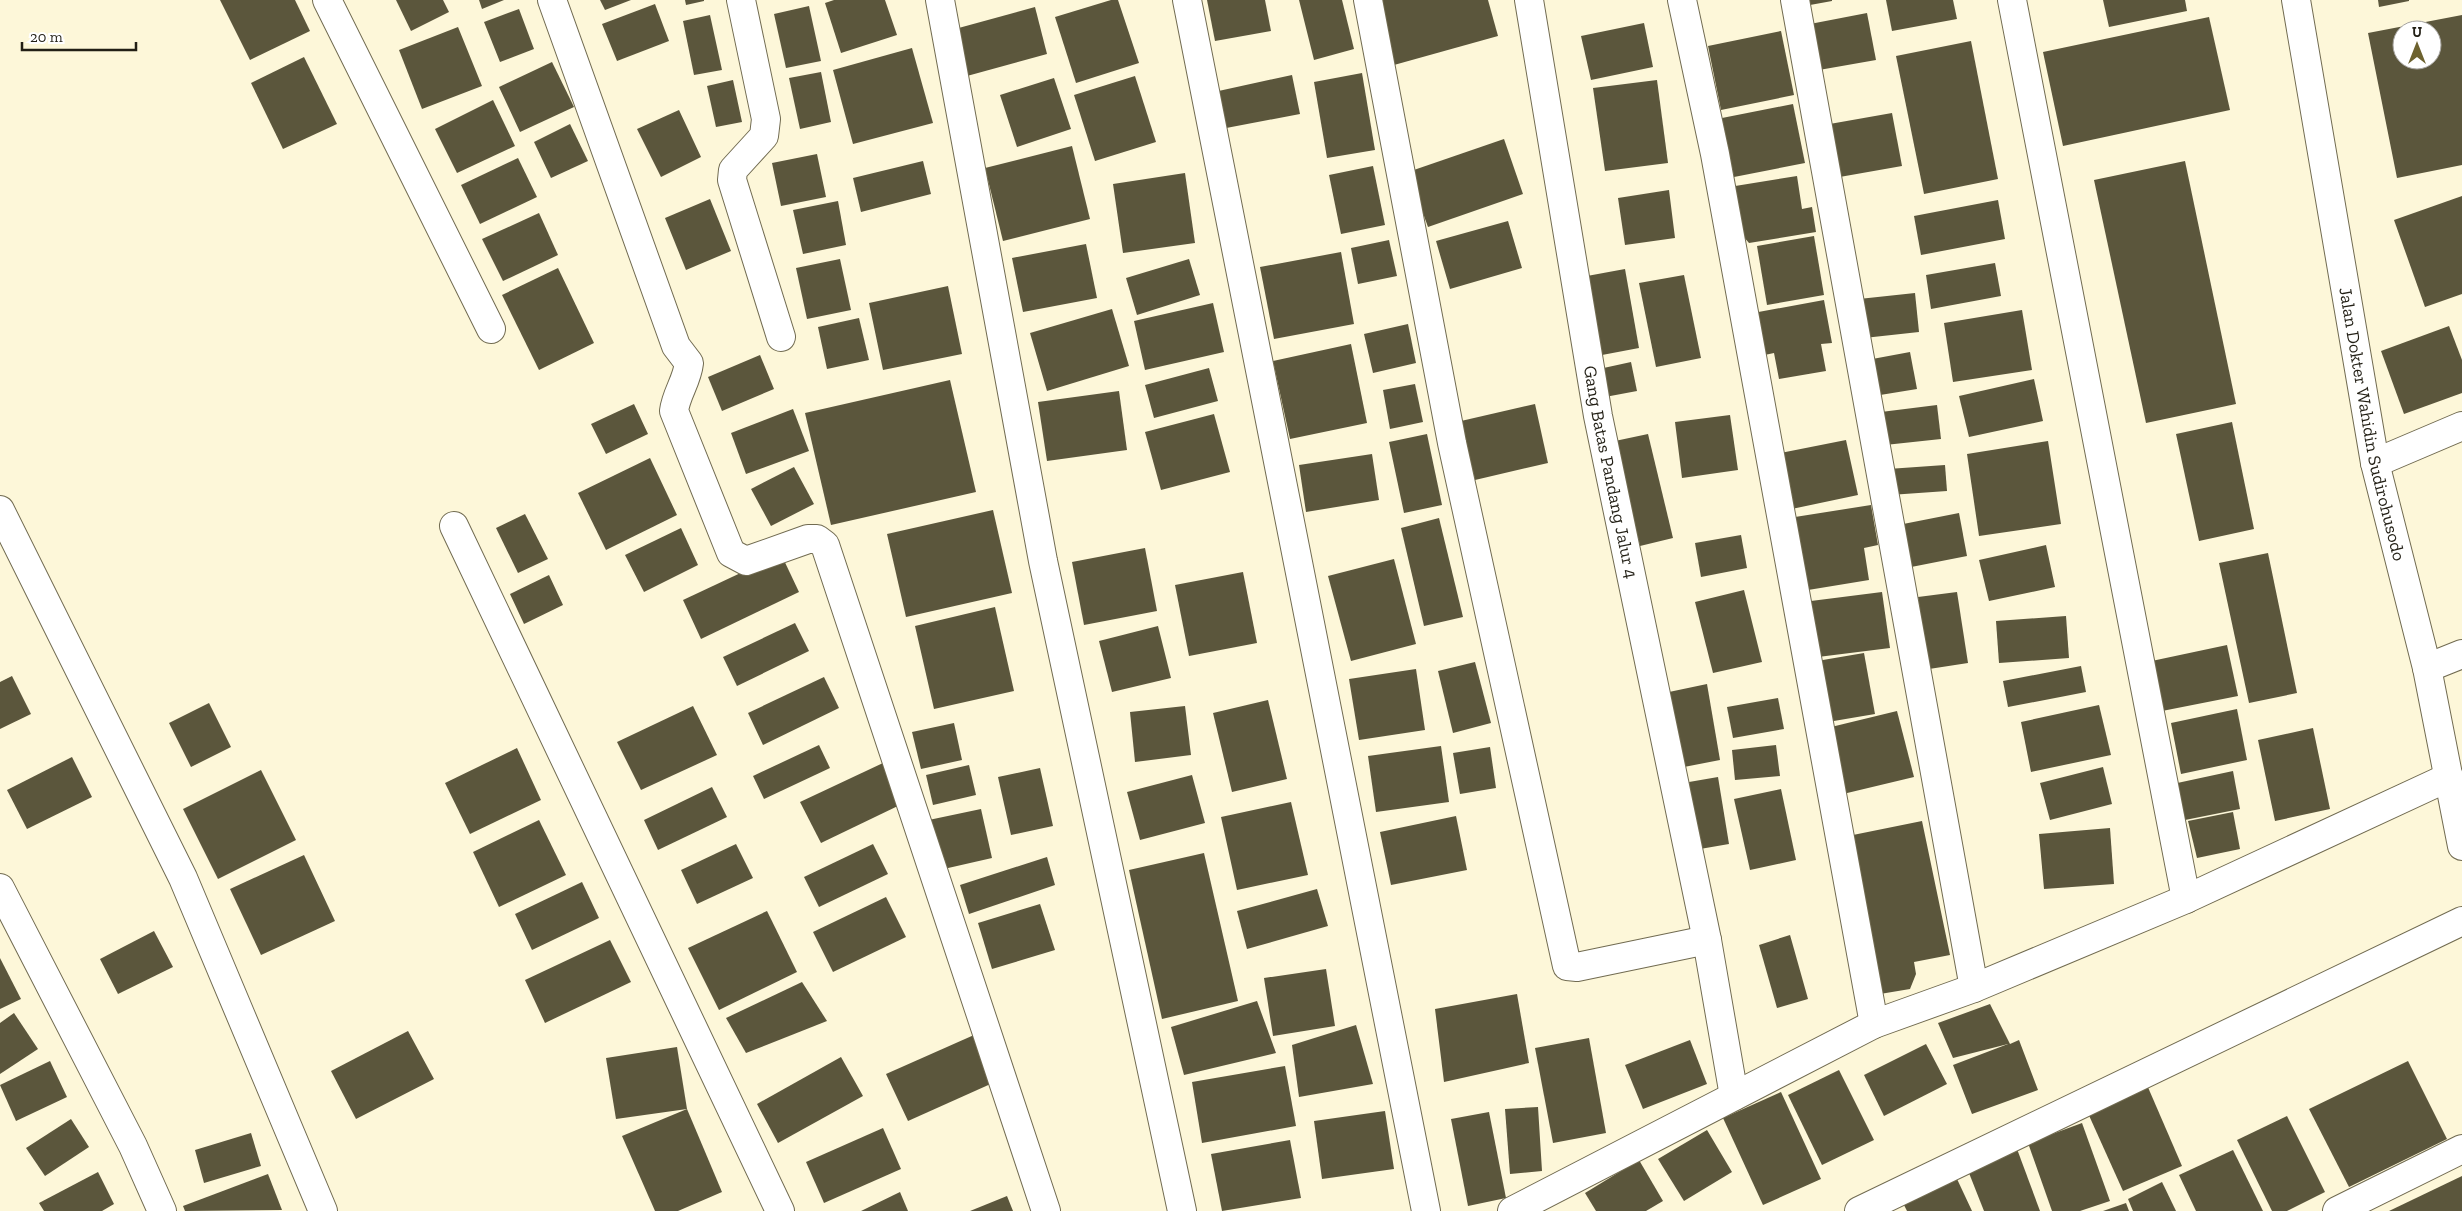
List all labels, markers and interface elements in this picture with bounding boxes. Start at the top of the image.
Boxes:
scale bar [22,20,136,52]
north arrow [2392,20,2442,70]
text: U [2412,24,2422,41]
text: 20 m [30,28,63,46]
street label: Jalan Dokter Wahidin Sudirohusodo [2334,286,2410,563]
street label: Gang Batas Pandang Jalur 4 [1579,364,1643,581]

